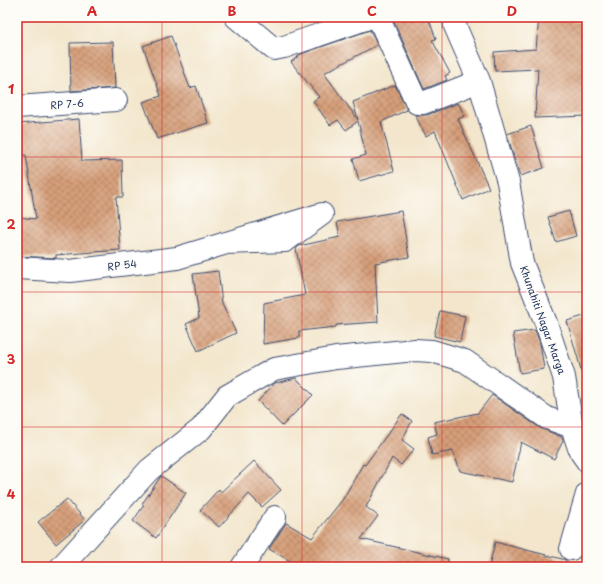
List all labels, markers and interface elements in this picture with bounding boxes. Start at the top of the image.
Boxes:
text: A [87,1,97,20]
text: B [228,1,237,20]
text: C [367,1,377,20]
text: D [507,1,517,20]
text: 1 [8,79,14,98]
street label: RP 7-6 [50,95,84,112]
text: 2 [6,214,16,233]
street label: RP 54 [106,255,138,274]
street label: Khunahiti Nagar Marga [517,263,570,377]
text: 3 [7,349,16,368]
text: 4 [7,484,16,503]

